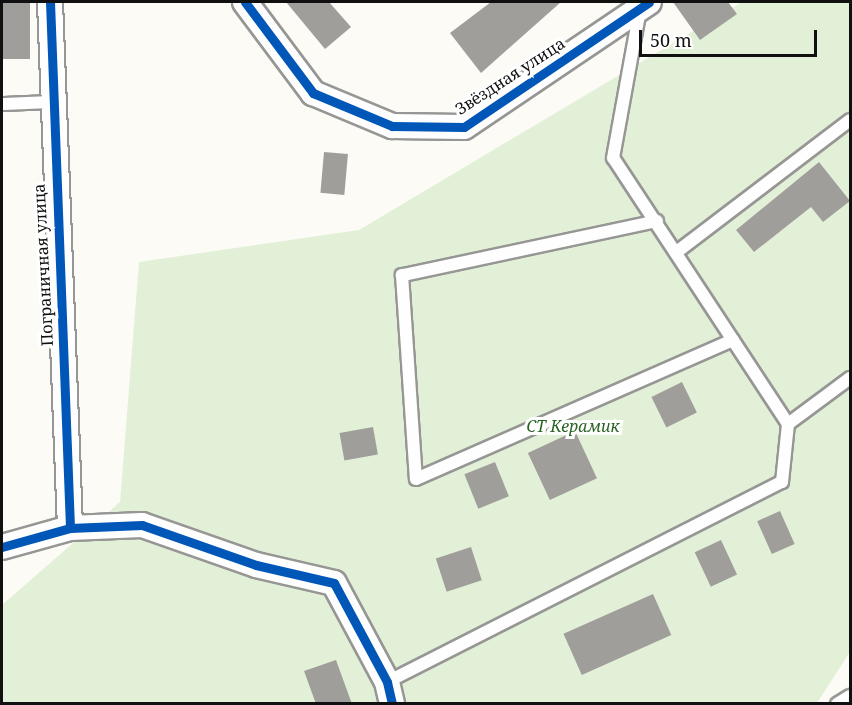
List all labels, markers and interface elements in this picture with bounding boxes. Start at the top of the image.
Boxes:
scale bar [642,18,820,56]
text: 50 m [650,28,692,52]
street label: Звёздная улица [452,33,568,119]
street label: Пограничная улица [29,183,57,347]
park label: СТ Керамик [526,416,620,436]

